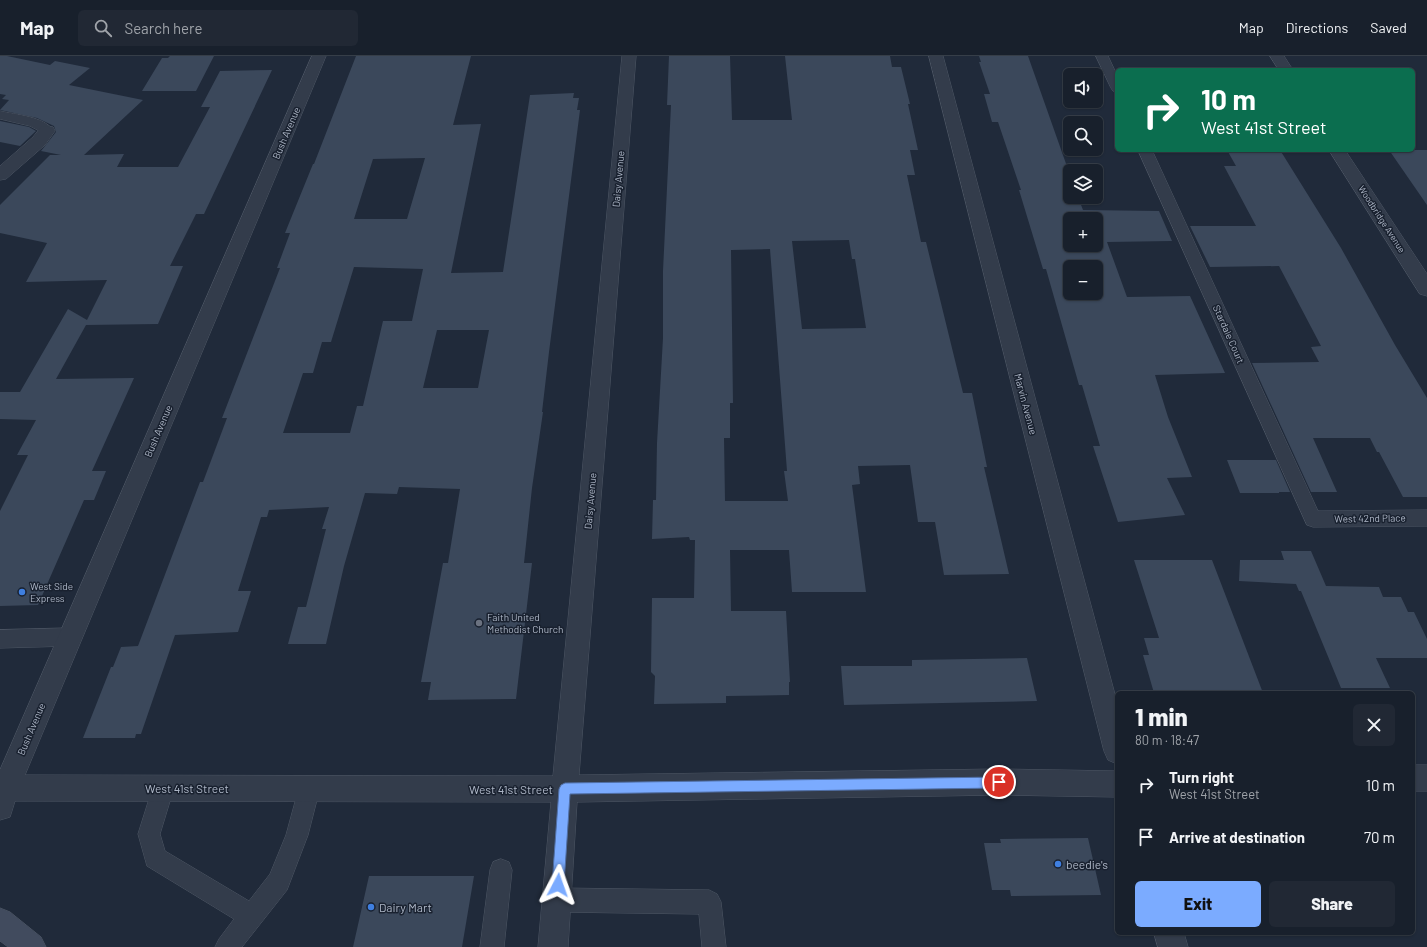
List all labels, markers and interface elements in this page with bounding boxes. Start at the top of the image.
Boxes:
search box [78,10,358,46]
text: Map [20,16,54,39]
icon: search [92,17,114,39]
text: Search here [124,19,202,37]
text: Map [1239,19,1264,36]
text: Directions [1286,19,1348,36]
text: Saved [1370,19,1407,36]
map controls [1063,68,1103,300]
button: sound [1063,68,1103,108]
text: 10 m [1201,82,1256,116]
icon: right [1135,84,1187,136]
street label: Bush Avenue [270,105,302,161]
button: search [1063,116,1103,156]
text: West 41st Street [1201,116,1327,138]
street label: Daisy Avenue [610,150,626,208]
button: layers [1063,164,1103,204]
street label: Woodbridge Avenue [1356,183,1408,255]
button: + [1063,212,1103,252]
button: − [1063,260,1103,300]
street label: Stardale Court [1211,303,1247,365]
street label: Marvin Avenue [1012,372,1040,436]
street label: Bush Avenue [142,403,174,459]
street label: Daisy Avenue [582,472,598,530]
street label: West 42nd Place [1334,511,1406,525]
place label: West Side Express [30,580,73,604]
marker: West Side Express [17,587,27,597]
place label: Faith United Methodist Church [487,611,563,635]
marker: Faith United Methodist Church [474,618,484,628]
street label: Bush Avenue [15,701,47,757]
text: 1 min [1135,702,1188,731]
button: close [1353,704,1395,746]
text: 80 m · 18:47 [1135,732,1199,748]
pin [982,765,1016,799]
text: Turn right [1169,768,1234,786]
icon: arrive [988,771,1010,793]
icon: right [1135,774,1157,796]
text: 10 m [1366,776,1395,794]
street label: West 41st Street [145,781,229,795]
street label: West 41st Street [469,782,553,796]
text: West 41st Street [1169,786,1260,802]
icon: arrive [1135,826,1157,848]
text: Arrive at destination [1169,828,1305,846]
text: 70 m [1364,828,1395,846]
place label: beedie's [1066,857,1108,871]
marker: beedie's [1053,859,1063,869]
position arrow [537,864,579,906]
button: Exit [1135,881,1261,927]
button: Share [1269,881,1395,927]
place label: Dairy Mart [379,900,432,914]
marker: Dairy Mart [366,902,376,912]

